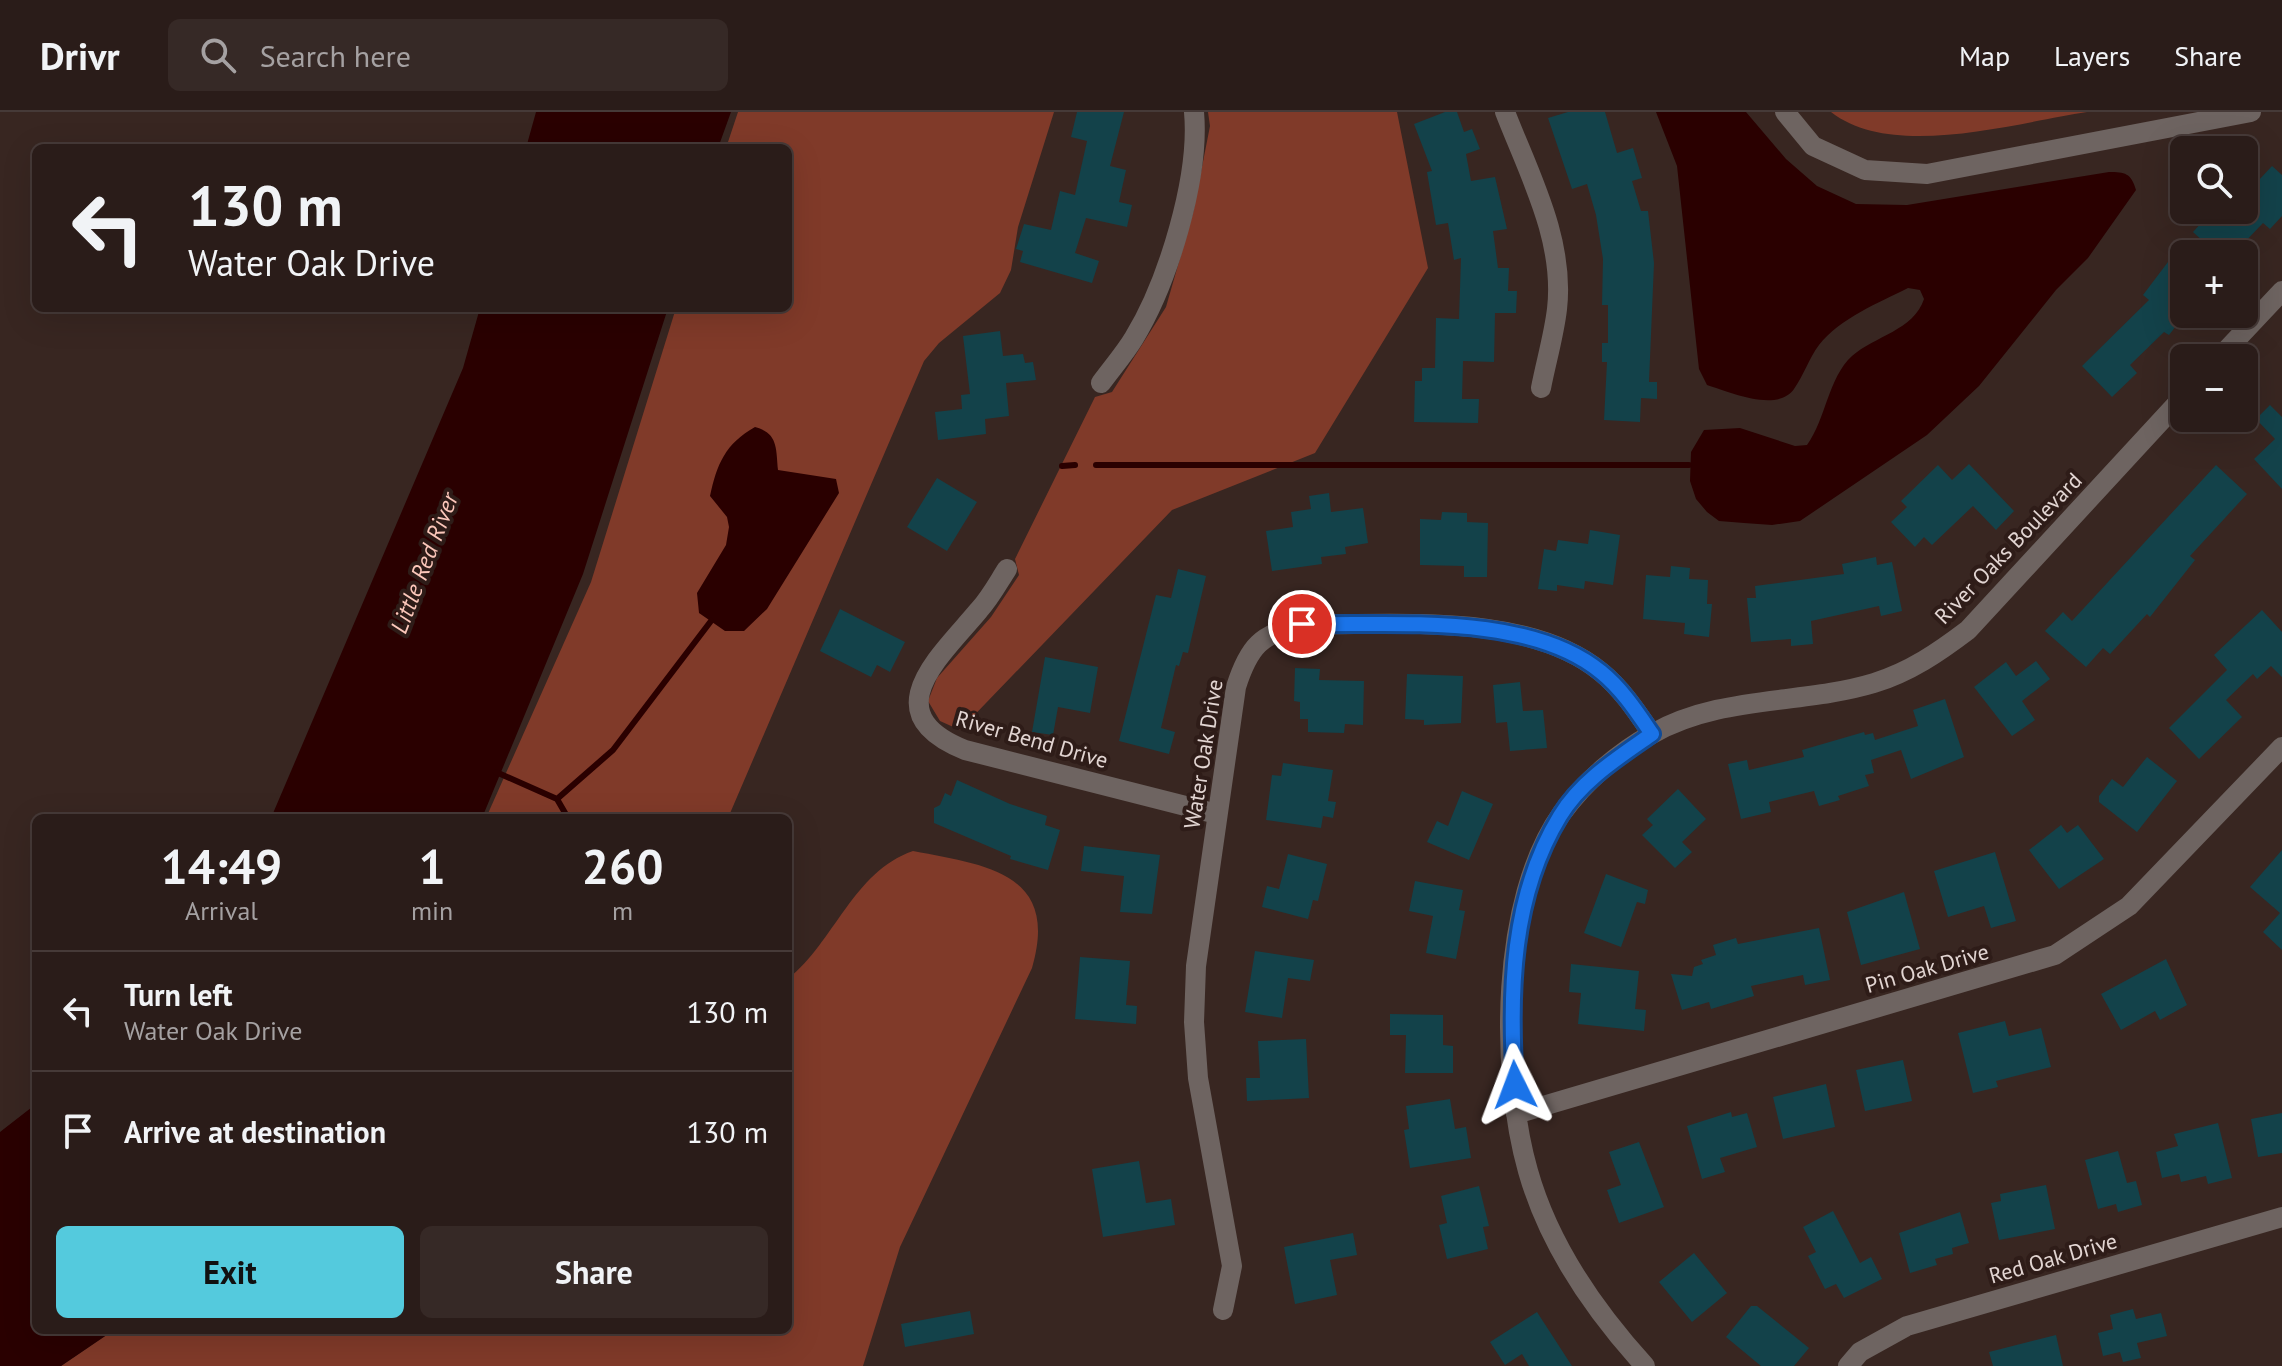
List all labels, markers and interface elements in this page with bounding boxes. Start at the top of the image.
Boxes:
search box [168,19,728,91]
text: Drivr [40,31,120,80]
icon: search [196,33,240,77]
text: Search here [260,36,411,75]
text: Map [1959,37,2010,74]
text: Layers [2054,37,2130,74]
text: Share [2174,37,2242,74]
map controls [2170,136,2258,432]
button: search [2170,136,2258,224]
text: 130 m [188,169,343,241]
icon: left [56,176,160,280]
text: Water Oak Drive [188,239,435,286]
button: + [2170,240,2258,328]
button: − [2170,344,2258,432]
street label: River Oaks Boulevard [1928,466,2088,630]
water label: Little Red River [383,486,466,638]
pin [1268,590,1336,658]
icon: arrive [1280,602,1324,646]
street label: Water Oak Drive [1177,677,1229,831]
street label: River Bend Drive [953,704,1111,774]
text: 14:49 [161,835,282,897]
text: 1 [418,835,446,897]
text: 260 [582,835,663,897]
text: Arrival [185,894,258,927]
text: min [411,894,453,927]
text: m [612,894,633,927]
street label: Pin Oak Drive [1862,937,1992,999]
text: Turn left [124,975,232,1014]
icon: left [56,989,100,1033]
text: 130 m [687,992,768,1031]
text: Water Oak Drive [124,1014,302,1047]
position arrow [1473,1043,1557,1127]
icon: arrive [56,1109,100,1153]
text: Arrive at destination [124,1112,386,1151]
text: 130 m [687,1112,768,1151]
button: Exit [56,1226,404,1318]
button: Share [420,1226,768,1318]
street label: Red Oak Drive [1986,1226,2120,1290]

